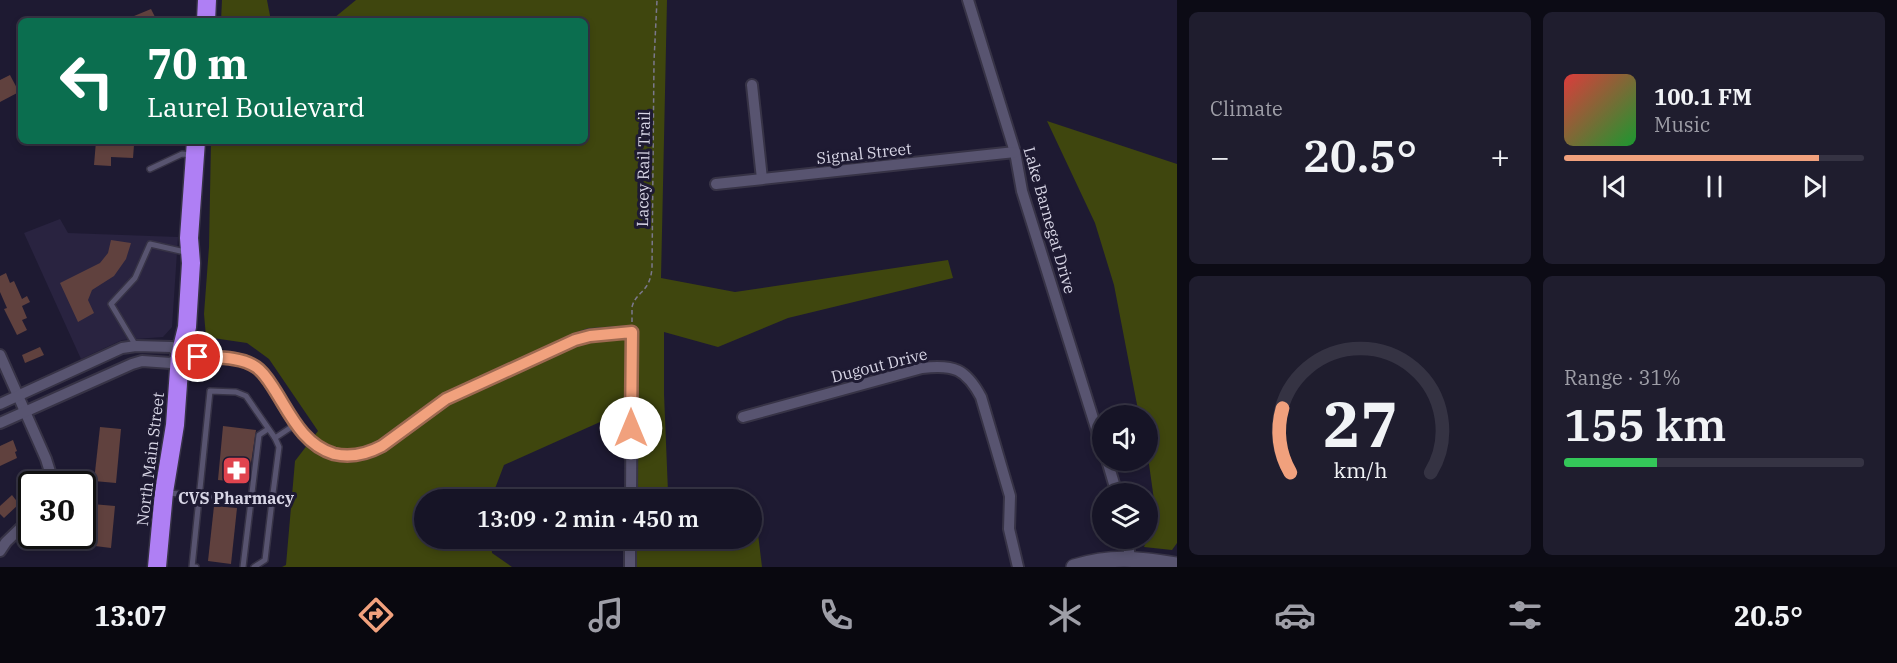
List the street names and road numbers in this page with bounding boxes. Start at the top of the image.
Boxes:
street label: Lacey Rail Trail [632,111,654,227]
street label: Signal Street [815,138,913,168]
street label: Lake Barnegat Drive [1019,144,1081,296]
street label: Dugout Drive [829,343,929,387]
street label: North Main Street [132,391,168,527]

